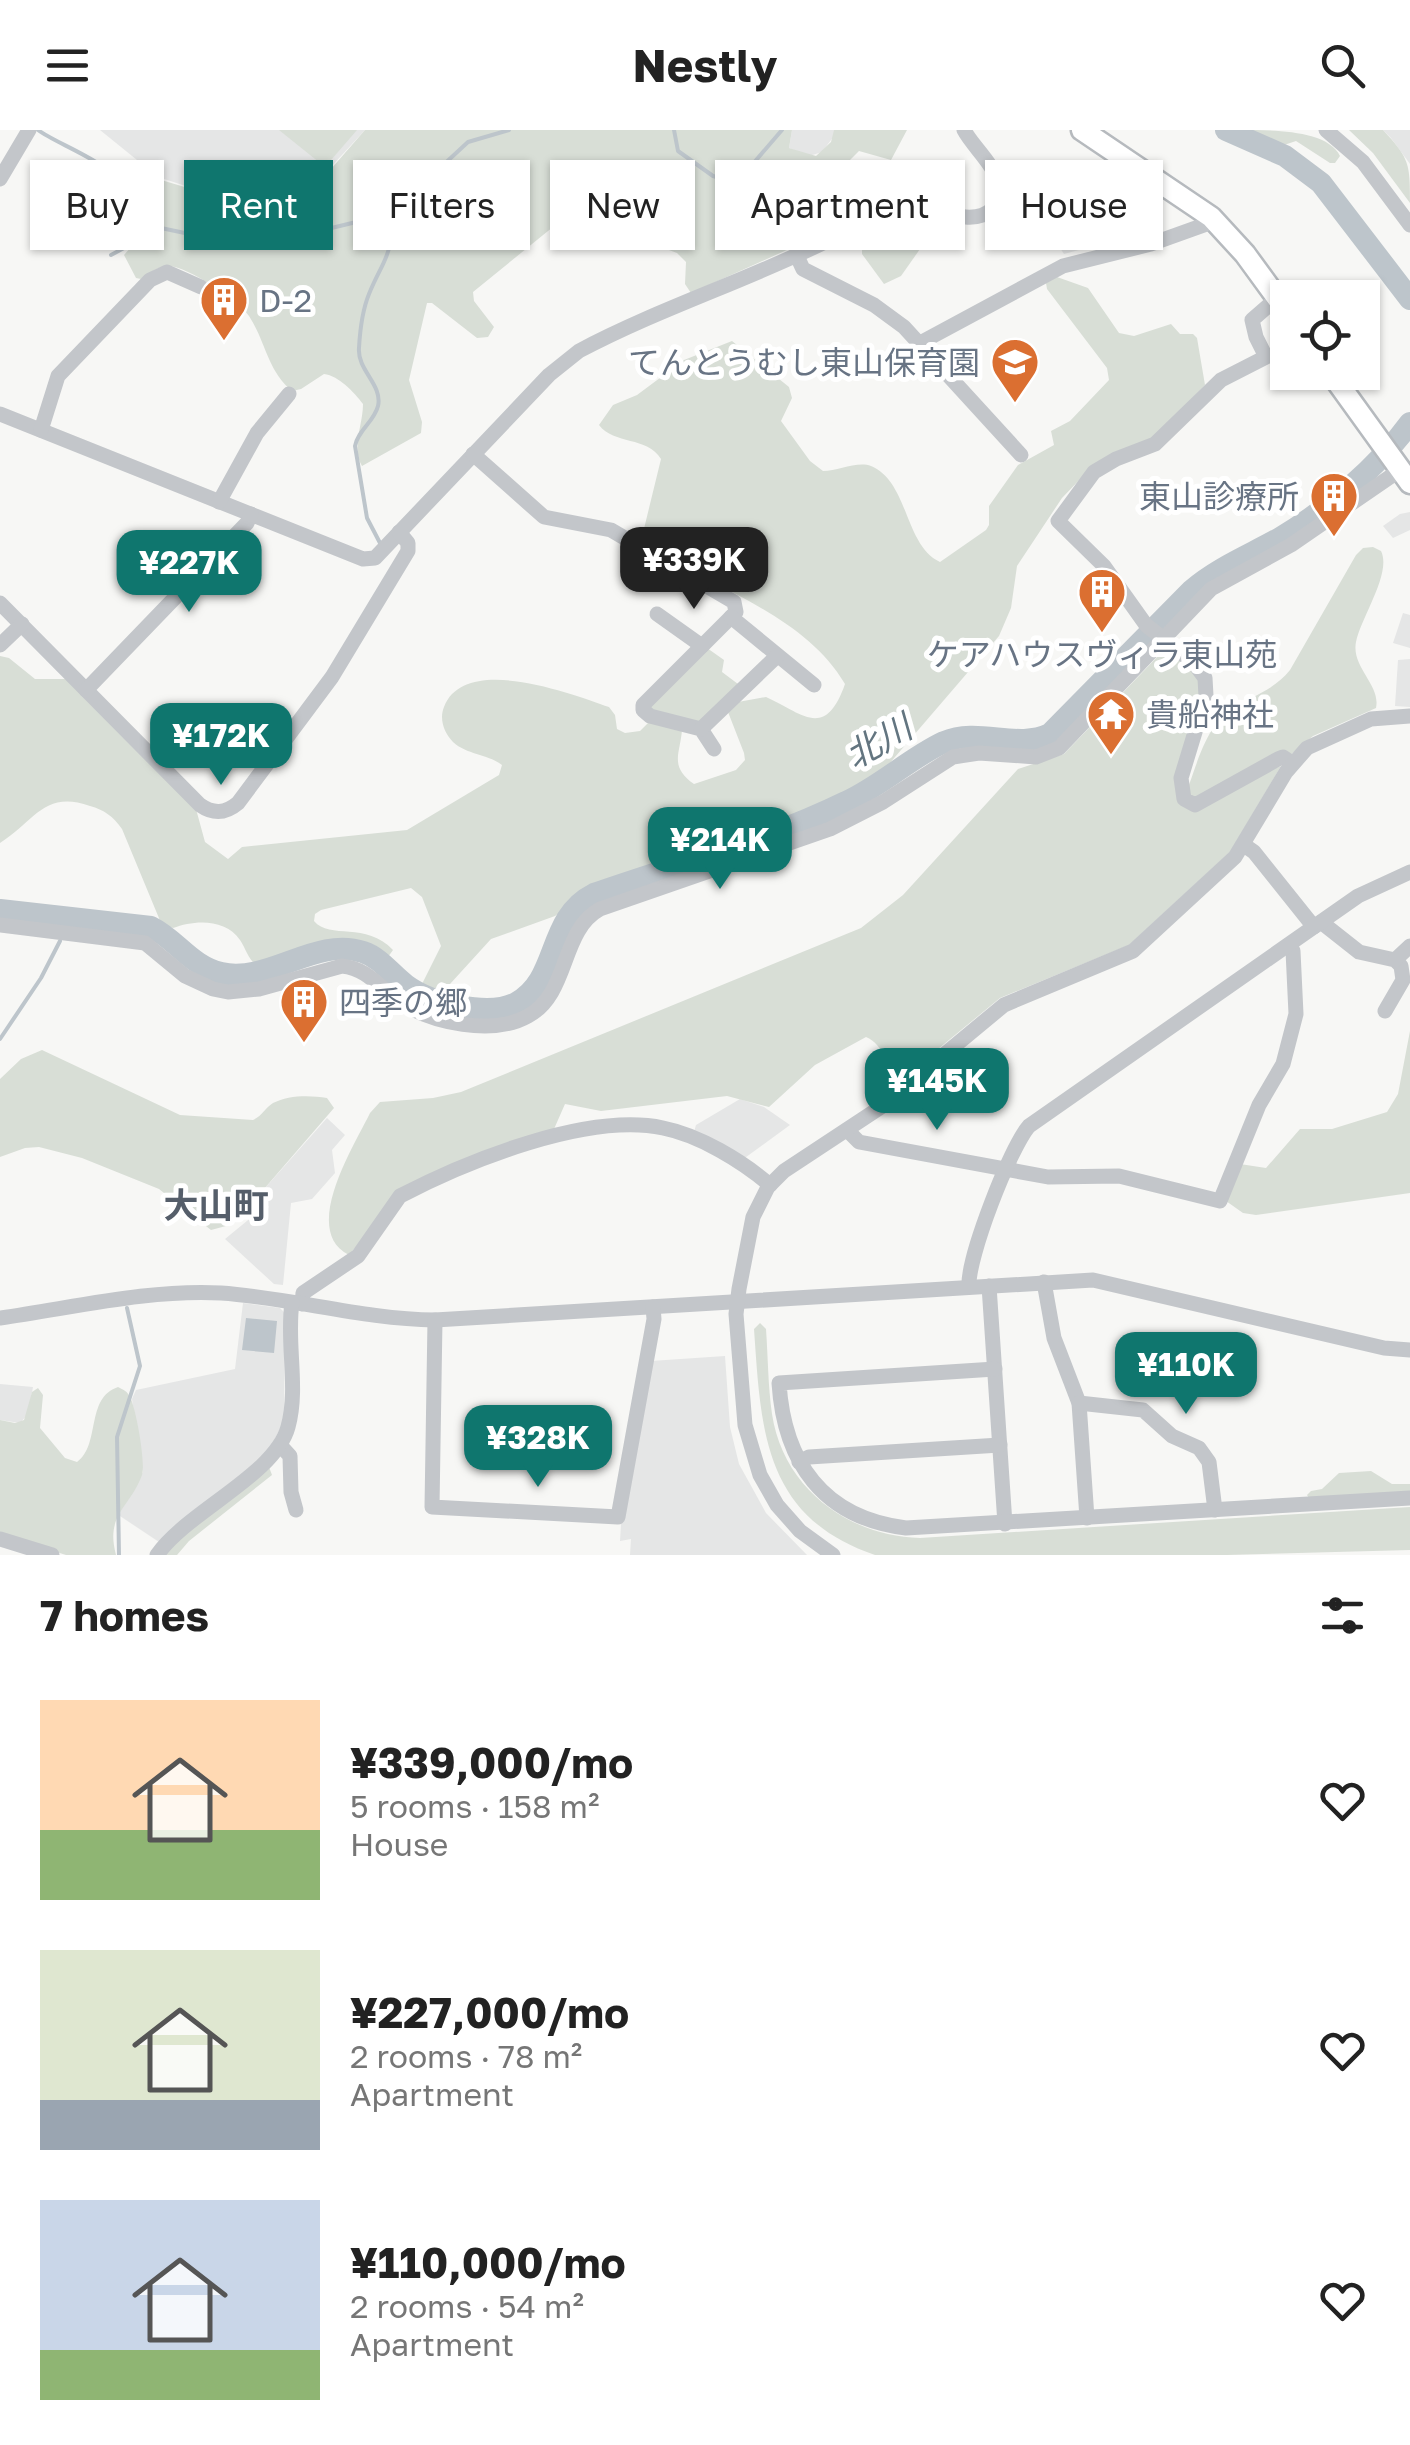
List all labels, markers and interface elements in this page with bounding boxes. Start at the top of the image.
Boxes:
icon: menu [40,38,95,93]
text: Nestly [633,38,777,92]
icon: search [1315,38,1370,93]
chip: Buy [30,160,164,250]
chip: Rent [184,160,333,250]
chip: Filters [353,160,530,250]
chip: New [550,160,695,250]
chip: Apartment [715,160,965,250]
chip: House [985,160,1163,250]
building icon: D-2 [198,274,250,342]
map controls [1270,280,1380,390]
button: locate [1270,280,1380,390]
place label: D-2 [259,281,312,319]
school or university icon: てんとうむし東山保育園 [989,336,1041,404]
place label: てんとうむし東山保育園 [628,343,980,381]
building icon: 東山診療所 [1308,470,1360,538]
place label: 東山診療所 [1139,477,1299,515]
pin: ¥339K [624,527,764,612]
pin: ¥227K [119,530,259,615]
text: ¥339K [642,540,746,578]
text: ¥227K [139,543,239,581]
building icon: ケアハウスヴィラ東山苑 [1076,566,1128,634]
place label: ケアハウスヴィラ東山苑 [927,635,1277,673]
temple icon: 貴船神社 [1085,688,1137,756]
place label: 貴船神社 [1146,695,1274,733]
pin: ¥172K [151,703,291,788]
water label: 北川 [837,703,922,777]
text: ¥172K [172,716,270,754]
pin: ¥214K [650,807,790,892]
text: ¥214K [670,820,770,858]
building icon: 四季の郷 [278,976,330,1044]
place label: 四季の郷 [339,983,467,1021]
pin: ¥145K [867,1048,1007,1133]
text: ¥145K [887,1061,987,1099]
district label: 大山町 [163,1184,269,1226]
pin: ¥110K [1116,1332,1256,1417]
text: ¥110K [1137,1345,1235,1383]
pin: ¥328K [468,1405,608,1490]
text: ¥328K [486,1418,590,1456]
icon: filters [1315,1588,1370,1643]
text: 7 homes [40,1590,209,1640]
text: ¥339,000/mo [350,1737,633,1787]
icon: home [120,1740,240,1860]
icon: heart [1315,1773,1370,1828]
text: 5 rooms · 158 m² [350,1787,599,1825]
text: House [350,1825,448,1863]
text: ¥227,000/mo [350,1987,629,2037]
icon: home [120,1990,240,2110]
icon: heart [1315,2023,1370,2078]
text: 2 rooms · 78 m² [350,2037,582,2075]
text: Apartment [350,2075,514,2113]
text: ¥110,000/mo [350,2237,626,2287]
icon: home [120,2240,240,2360]
icon: heart [1315,2273,1370,2328]
text: 2 rooms · 54 m² [350,2287,584,2325]
text: Apartment [350,2325,514,2363]

